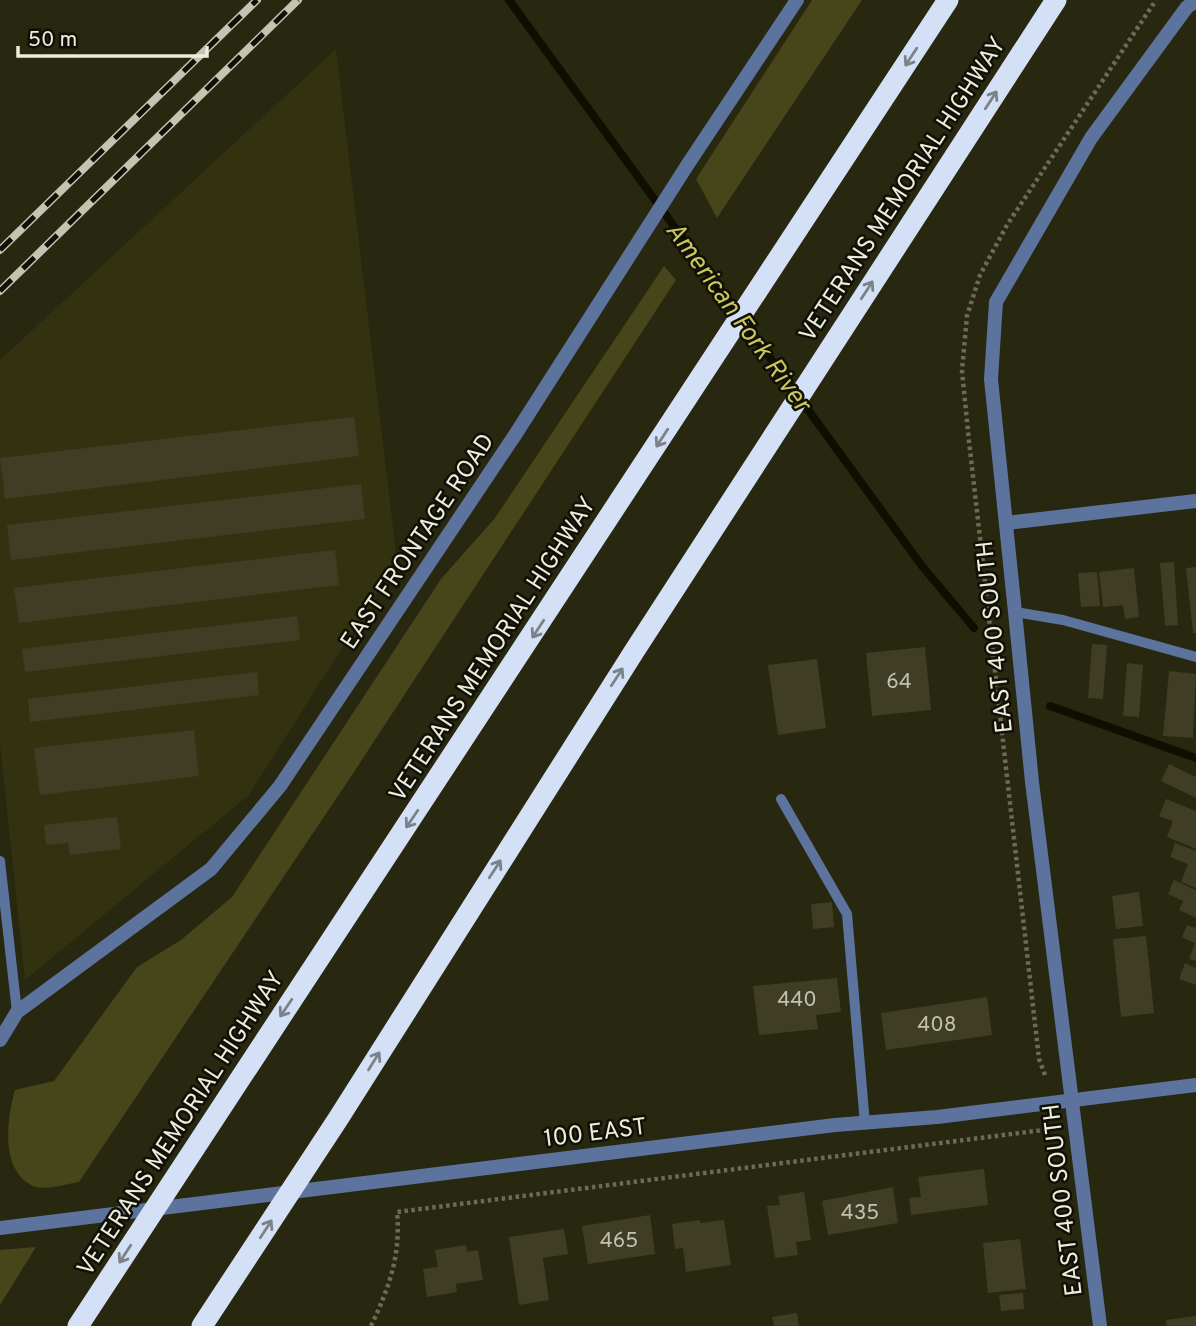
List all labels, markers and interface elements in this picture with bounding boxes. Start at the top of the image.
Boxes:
scale bar [18,14,206,58]
text: 50 m [28,27,77,54]
street label: VETERANS MEMORIAL HIGHWAY [794,32,1014,348]
one-way arrow [903,47,917,67]
one-way arrow [984,90,998,110]
water label: American Fork River [657,216,818,421]
one-way arrow [861,281,875,301]
street label: EAST FRONTAGE ROAD [335,428,502,656]
one-way arrow [655,428,669,448]
street label: VETERANS MEMORIAL HIGHWAY [384,492,604,808]
street label: EAST 400 SOUTH [971,539,1021,734]
one-way arrow [530,618,544,638]
one-way arrow [611,667,625,687]
house number: 64 [886,669,912,696]
one-way arrow [405,808,419,828]
one-way arrow [489,859,503,879]
street label: VETERANS MEMORIAL HIGHWAY [72,966,292,1282]
house number: 440 [777,987,817,1014]
one-way arrow [279,998,293,1017]
house number: 408 [917,1012,957,1039]
one-way arrow [368,1052,382,1072]
street label: EAST 400 SOUTH [1037,1102,1091,1297]
street label: 100 EAST [542,1113,648,1155]
house number: 435 [841,1200,879,1227]
one-way arrow [259,1220,273,1240]
house number: 465 [600,1228,638,1255]
one-way arrow [117,1244,132,1263]

